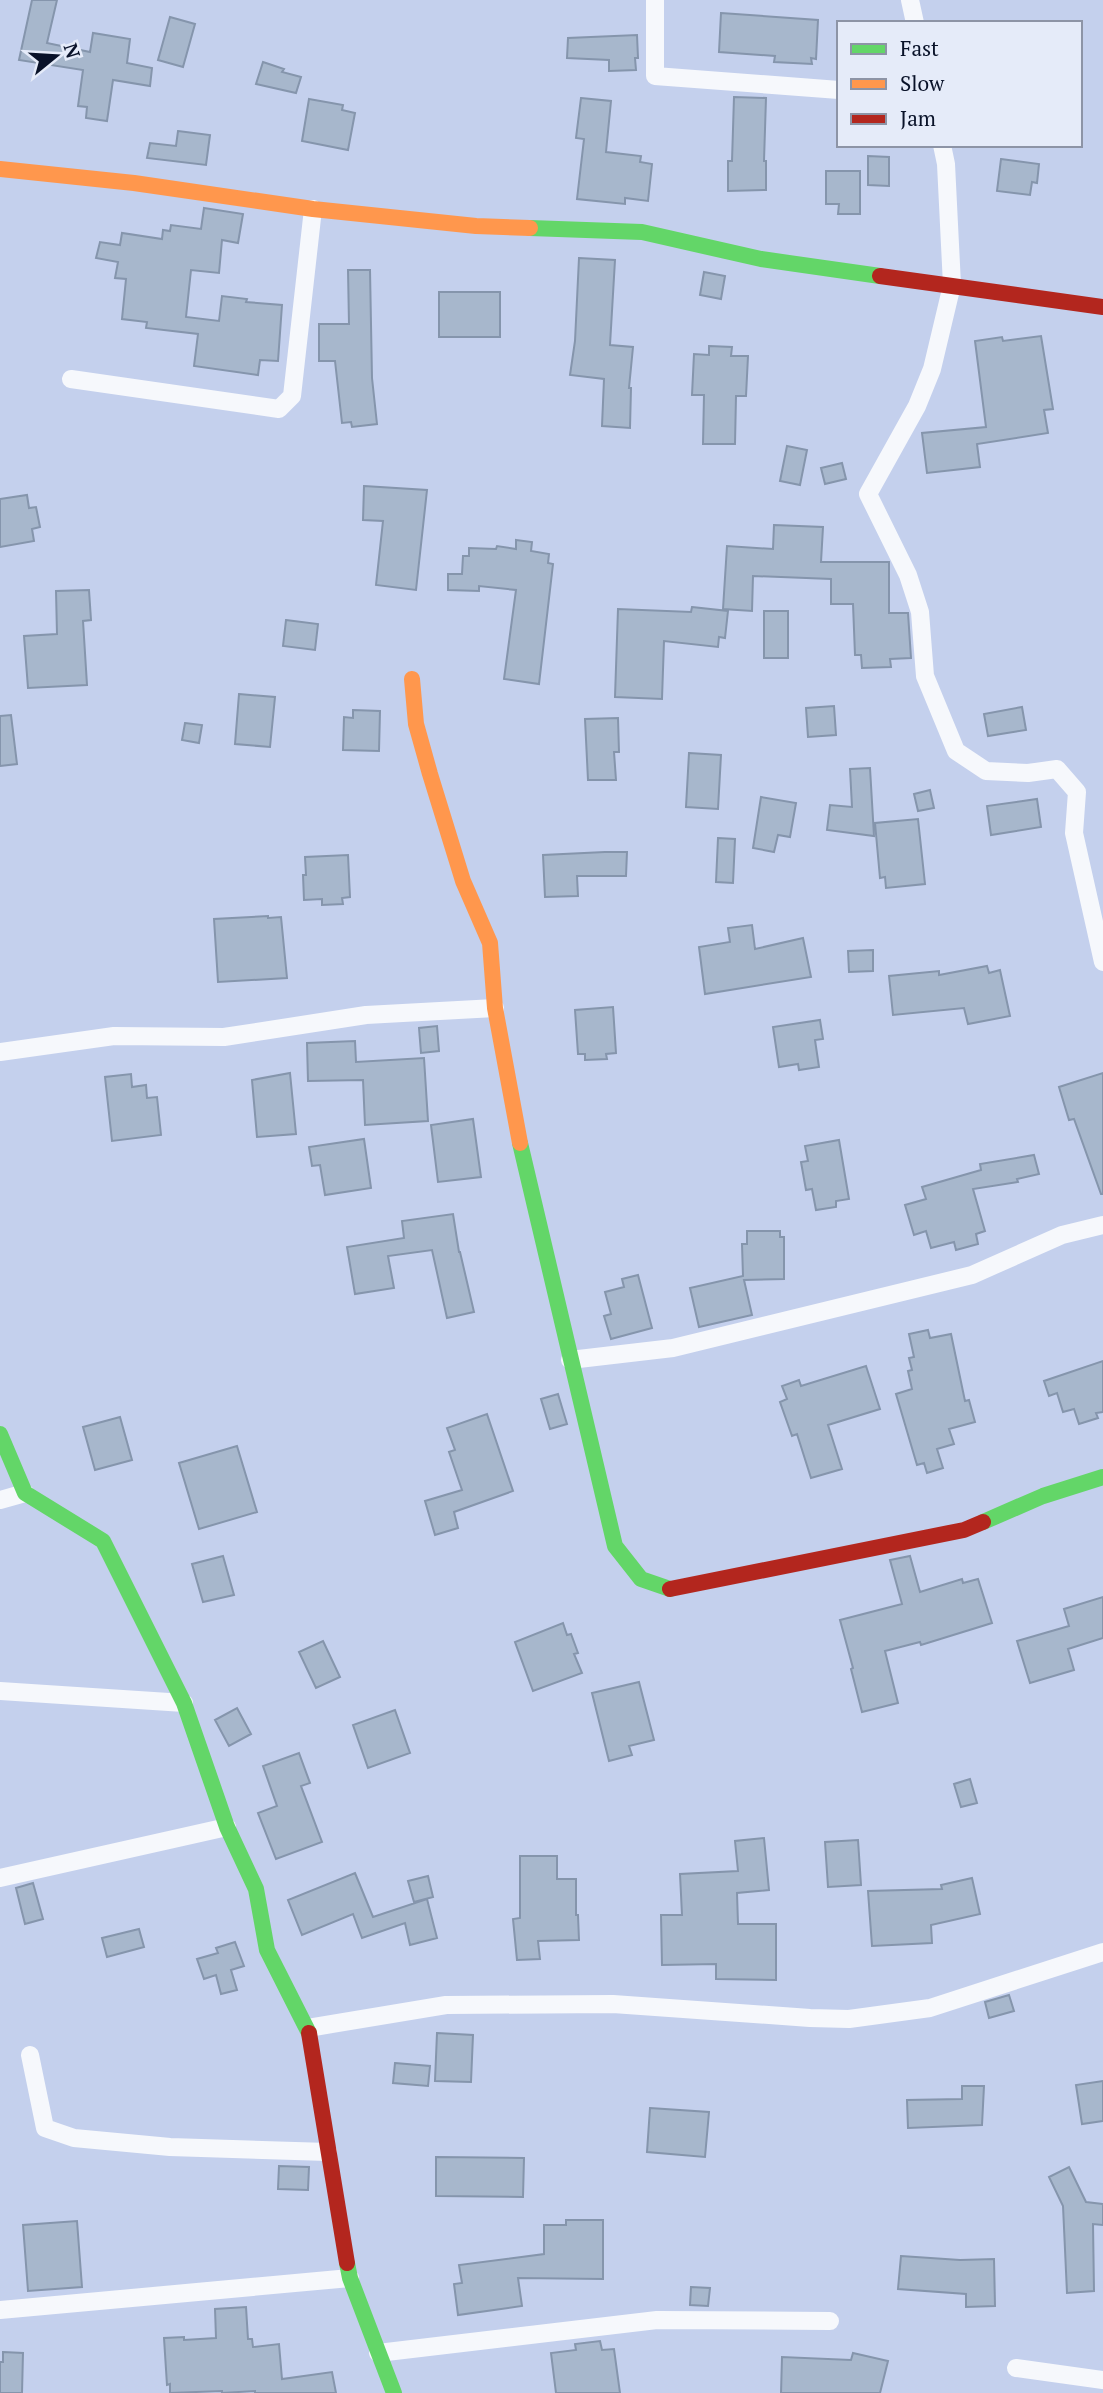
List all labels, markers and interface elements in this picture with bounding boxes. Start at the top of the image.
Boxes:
north arrow [21,21,91,91]
legend [837,21,1082,147]
text: Fast [900,34,939,62]
text: N [59,40,87,62]
text: Slow [900,69,945,97]
text: Jam [900,104,936,132]

